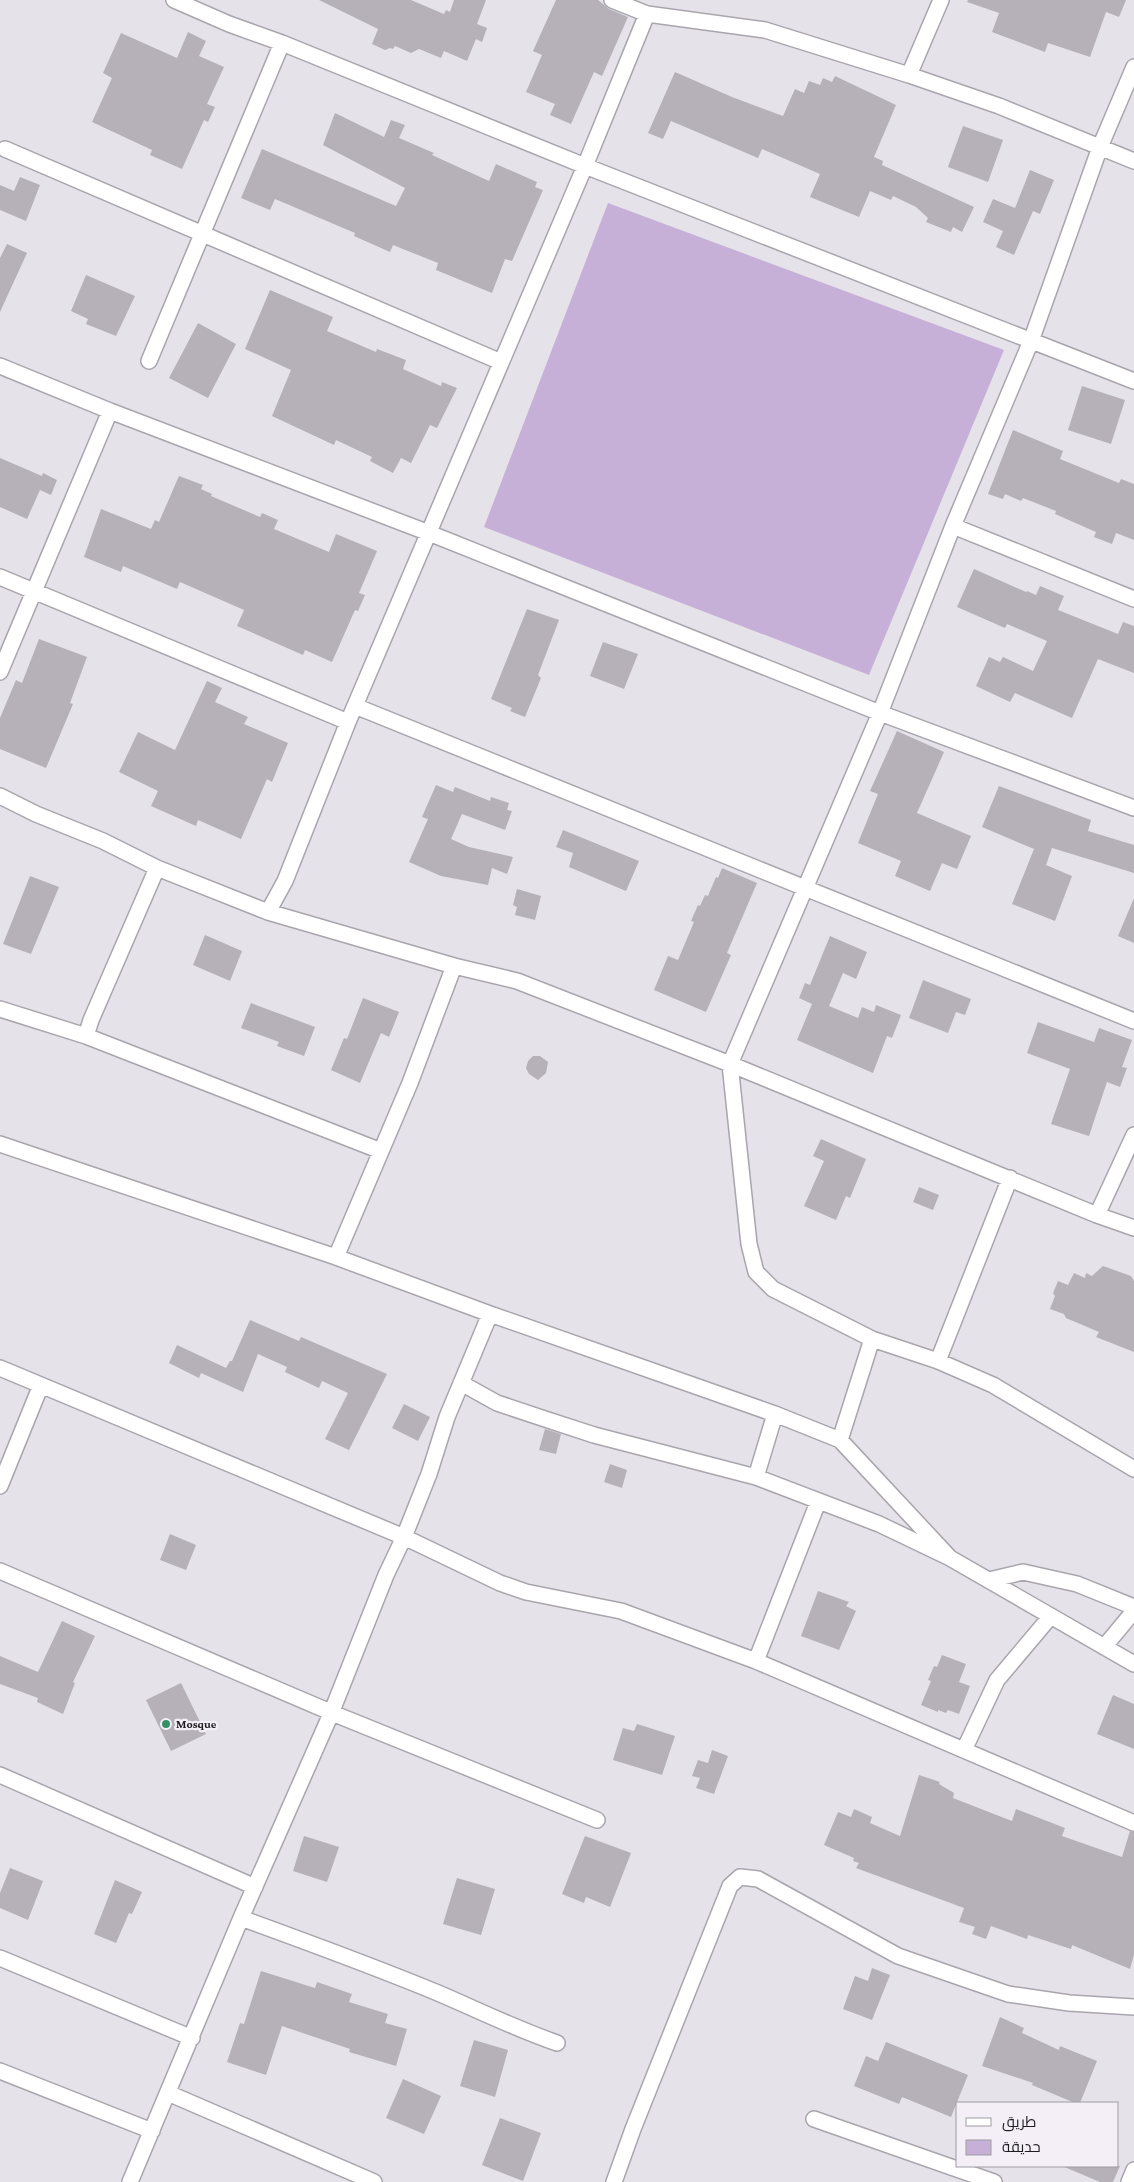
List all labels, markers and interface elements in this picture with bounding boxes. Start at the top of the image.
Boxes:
place label: Mosque [176,1717,217,1731]
marker: Mosque [160,1718,172,1730]
legend [956,2102,1119,2167]
text: طريق [1002,2114,1036,2132]
text: حديقة [1002,2139,1041,2155]

